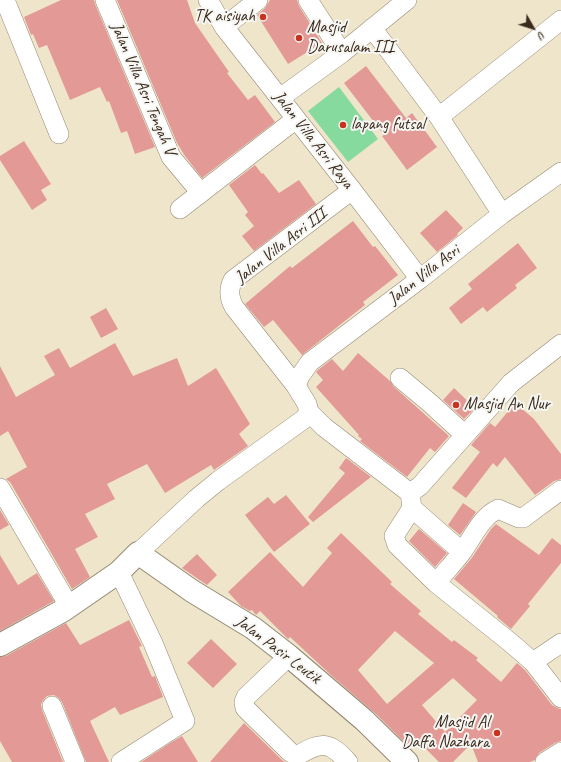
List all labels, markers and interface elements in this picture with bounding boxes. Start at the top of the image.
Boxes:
place label: TK aisiyah [194,7,255,27]
north arrow [513,8,553,48]
marker: TK aisiyah [258,12,268,22]
place label: Masjid Darusalam III [307,18,394,58]
street label: Jalan Villa Asri Tengah V [106,20,180,158]
text: U [535,29,549,42]
marker: Masjid Darusalam III [294,33,304,43]
street label: Jalan Villa Asri Raya [269,87,357,193]
place label: lapang futsal [351,115,425,135]
marker: lapang futsal [338,120,348,130]
street label: Jalan Villa Asri III [231,204,331,288]
street label: Jalan Villa Asri [384,241,464,309]
place label: Masjid An Nur [464,395,550,415]
marker: Masjid An Nur [451,400,461,410]
street label: Jalan Pasir Leutik [231,611,325,689]
place label: Masjid Al Daffa Nazhara [402,713,489,753]
marker: Masjid Al Daffa Nazhara [492,728,502,738]

